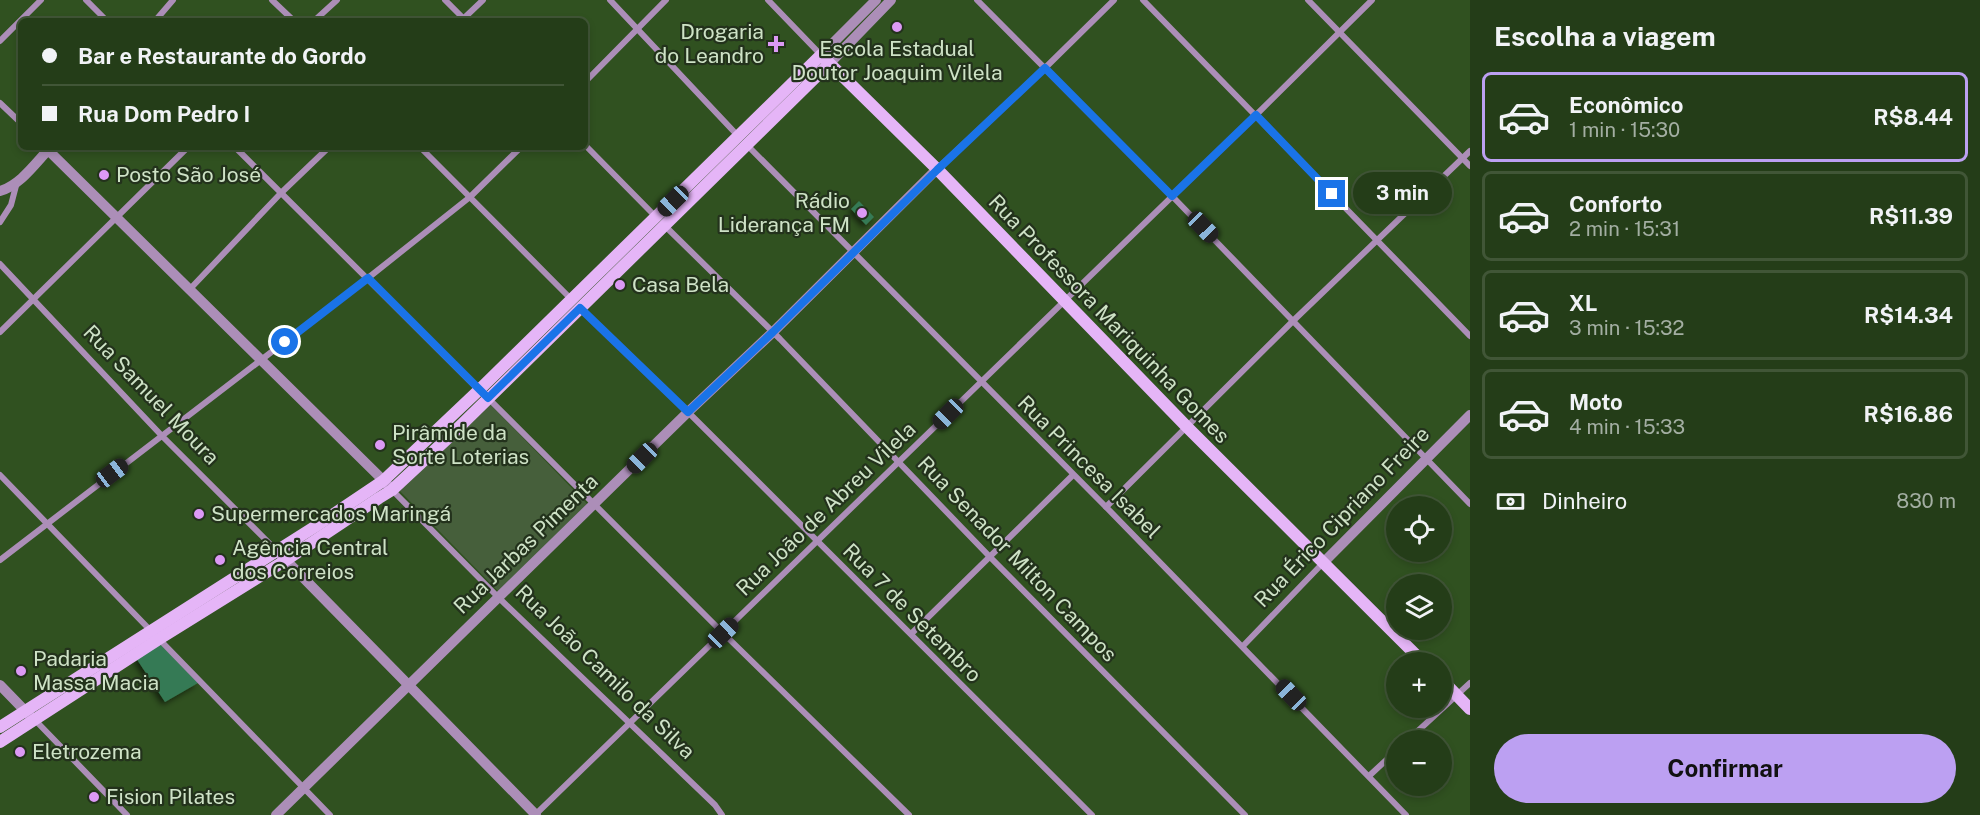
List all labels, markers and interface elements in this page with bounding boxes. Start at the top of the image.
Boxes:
place label: Drogaria do Leandro [655,19,764,68]
marker: Escola Estadual Doutor Joaquim Vilela [890,20,904,34]
text: Escolha a viagem [1494,20,1716,52]
place label: Escola Estadual Doutor Joaquim Vilela [791,36,1003,85]
marker: Drogaria do Leandro [769,37,783,51]
text: Bar e Restaurante do Gordo [78,43,366,69]
icon: car [1497,90,1551,144]
text: Econômico [1569,92,1684,118]
text: Rua Dom Pedro I [78,101,250,127]
text: R$8.44 [1873,104,1953,130]
text: 1 min · 15:30 [1569,118,1680,142]
place label: Posto São José [116,162,261,187]
marker: Posto São José [97,168,111,182]
callout: 3 min [1353,173,1452,215]
route end [1318,180,1345,207]
text: 3 min [1376,181,1429,205]
car [654,182,692,220]
place label: Rádio Liderança FM [718,188,850,237]
street label: Rua Professora Mariquinha Gomes [984,189,1235,448]
icon: car [1497,189,1551,243]
text: Conforto [1569,191,1662,217]
text: R$11.39 [1869,203,1953,229]
marker: Rádio Liderança FM [855,206,869,220]
car [1184,208,1222,246]
text: 2 min · 15:31 [1569,217,1680,241]
place label: Casa Bela [632,272,729,297]
marker: Casa Bela [613,278,627,292]
icon: car [1497,288,1551,342]
text: XL [1569,290,1597,316]
text: R$14.34 [1864,302,1953,328]
text: 3 min · 15:32 [1569,316,1685,340]
street label: Rua Samuel Moura [78,320,224,470]
route start [271,328,298,355]
icon: car [1497,387,1551,441]
text: Moto [1569,389,1623,415]
street label: Rua Princesa Isabel [1013,390,1166,543]
car [929,395,967,433]
text: R$16.86 [1864,401,1953,427]
text: 4 min · 15:33 [1569,415,1685,439]
street label: Rua João de Abreu Vilela [731,416,921,601]
place label: Pirâmide da Sorte Loterias [392,420,529,469]
street label: Rua Érico Cipriano Freire [1249,421,1434,612]
marker: Pirâmide da Sorte Loterias [373,438,387,452]
car [623,439,661,477]
street label: Rua Senador Milton Campos [913,451,1122,667]
car [92,455,132,491]
street label: Rua Jarbas Pimenta [448,468,603,619]
icon: cash [1494,485,1527,518]
text: Dinheiro [1542,488,1627,514]
text: 830 m [1896,489,1956,513]
map controls [1386,496,1452,796]
button: locate [1386,496,1452,562]
place label: Supermercados Maringá [211,501,451,526]
marker: Supermercados Maringá [192,507,206,521]
place label: Agência Central dos Correios [232,535,388,584]
street label: Rua 7 de Setembro [838,538,987,687]
marker: Agência Central dos Correios [213,553,227,567]
button: layers [1386,574,1452,640]
street label: Rua João Camilo da Silva [510,579,700,764]
car [704,614,742,652]
place label: Padaria Massa Macia [33,646,159,695]
button: + [1386,652,1452,718]
marker: Padaria Massa Macia [14,664,28,678]
car [1272,676,1310,714]
button: − [1386,730,1452,796]
button: Confirmar [1494,734,1956,803]
place label: Eletrozema [32,739,142,764]
marker: Eletrozema [13,745,27,759]
place label: Fision Pilates [106,784,235,809]
marker: Fision Pilates [87,790,101,804]

